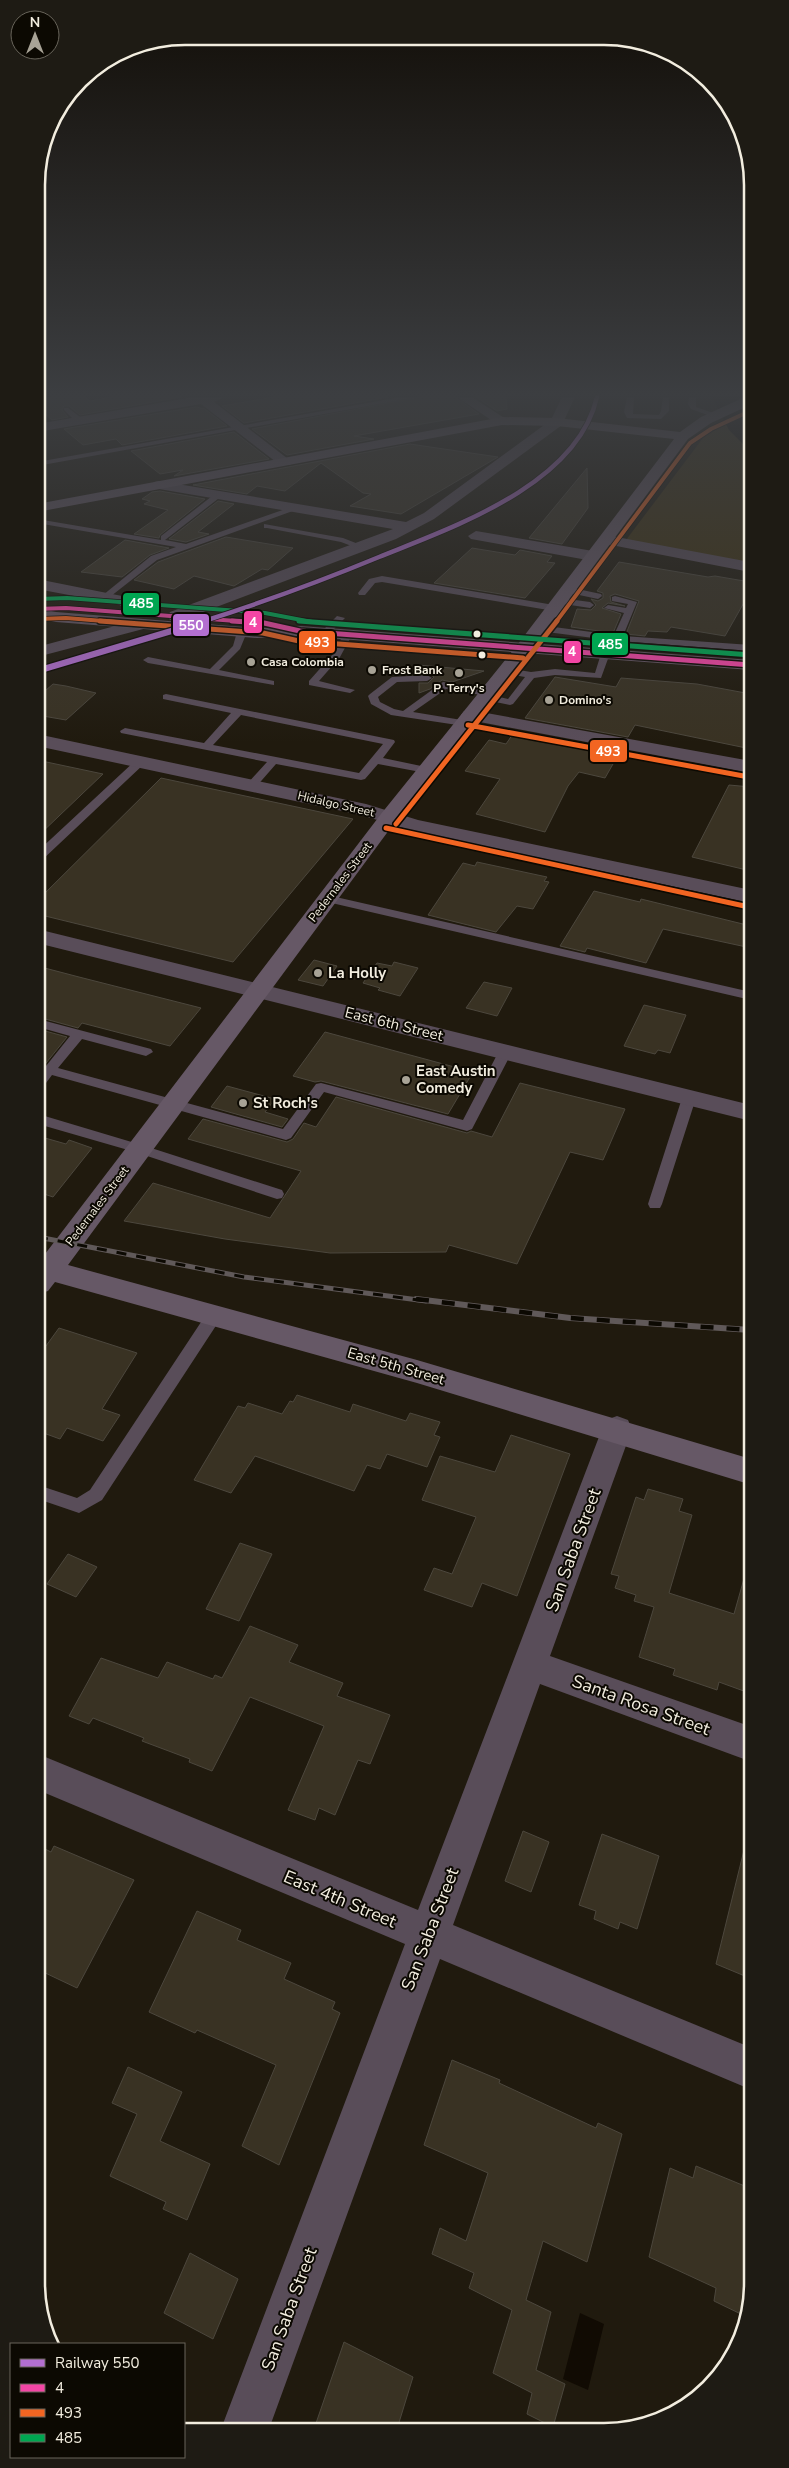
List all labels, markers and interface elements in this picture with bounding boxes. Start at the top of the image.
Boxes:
north arrow [10,10,60,60]
text: N [30,13,40,32]
line badge: 485 [122,592,160,616]
text: 485 [128,594,154,613]
line badge: 4 [243,610,263,634]
line badge: 550 [172,613,210,637]
text: 4 [249,613,258,632]
text: 550 [178,616,204,635]
unlabelled marker [472,629,482,639]
line badge: 493 [298,630,336,654]
line badge: 485 [591,632,629,656]
text: 493 [304,633,330,652]
text: 485 [597,635,623,654]
line badge: 4 [563,640,582,664]
text: 4 [568,642,577,661]
unlabelled marker [477,650,487,660]
place label: Casa Colombia [261,654,344,670]
marker: Casa Colombia [245,656,257,668]
place label: Frost Bank [382,662,443,678]
marker: Frost Bank [366,664,378,676]
marker: P. Terry's [453,667,465,679]
place label: P. Terry's [433,680,485,696]
place label: Domino's [559,692,611,708]
marker: Domino's [543,694,555,706]
line badge: 493 [589,739,628,763]
text: 493 [595,742,621,761]
street label: Hidalgo Street [296,787,377,821]
street label: Pedernales Street [305,838,376,925]
place label: La Holly [328,963,386,983]
marker: La Holly [312,967,324,979]
street label: East 6th Street [343,1002,446,1046]
place label: East Austin Comedy [416,1061,496,1098]
marker: East Austin Comedy [400,1074,412,1086]
place label: St Roch's [253,1093,318,1113]
marker: St Roch's [237,1097,249,1109]
street label: Pedernales Street [62,1162,133,1249]
street label: East 5th Street [345,1343,448,1390]
street label: San Saba Street [540,1484,607,1615]
street label: Santa Rosa Street [569,1669,714,1741]
street label: San Saba Street [396,1863,465,1994]
street label: East 4th Street [280,1864,401,1934]
street label: San Saba Street [256,2243,323,2374]
legend [10,2343,185,2458]
text: Railway 550 [55,2353,140,2373]
text: 4 [55,2378,64,2398]
text: 493 [55,2403,82,2423]
text: 485 [55,2428,82,2448]

